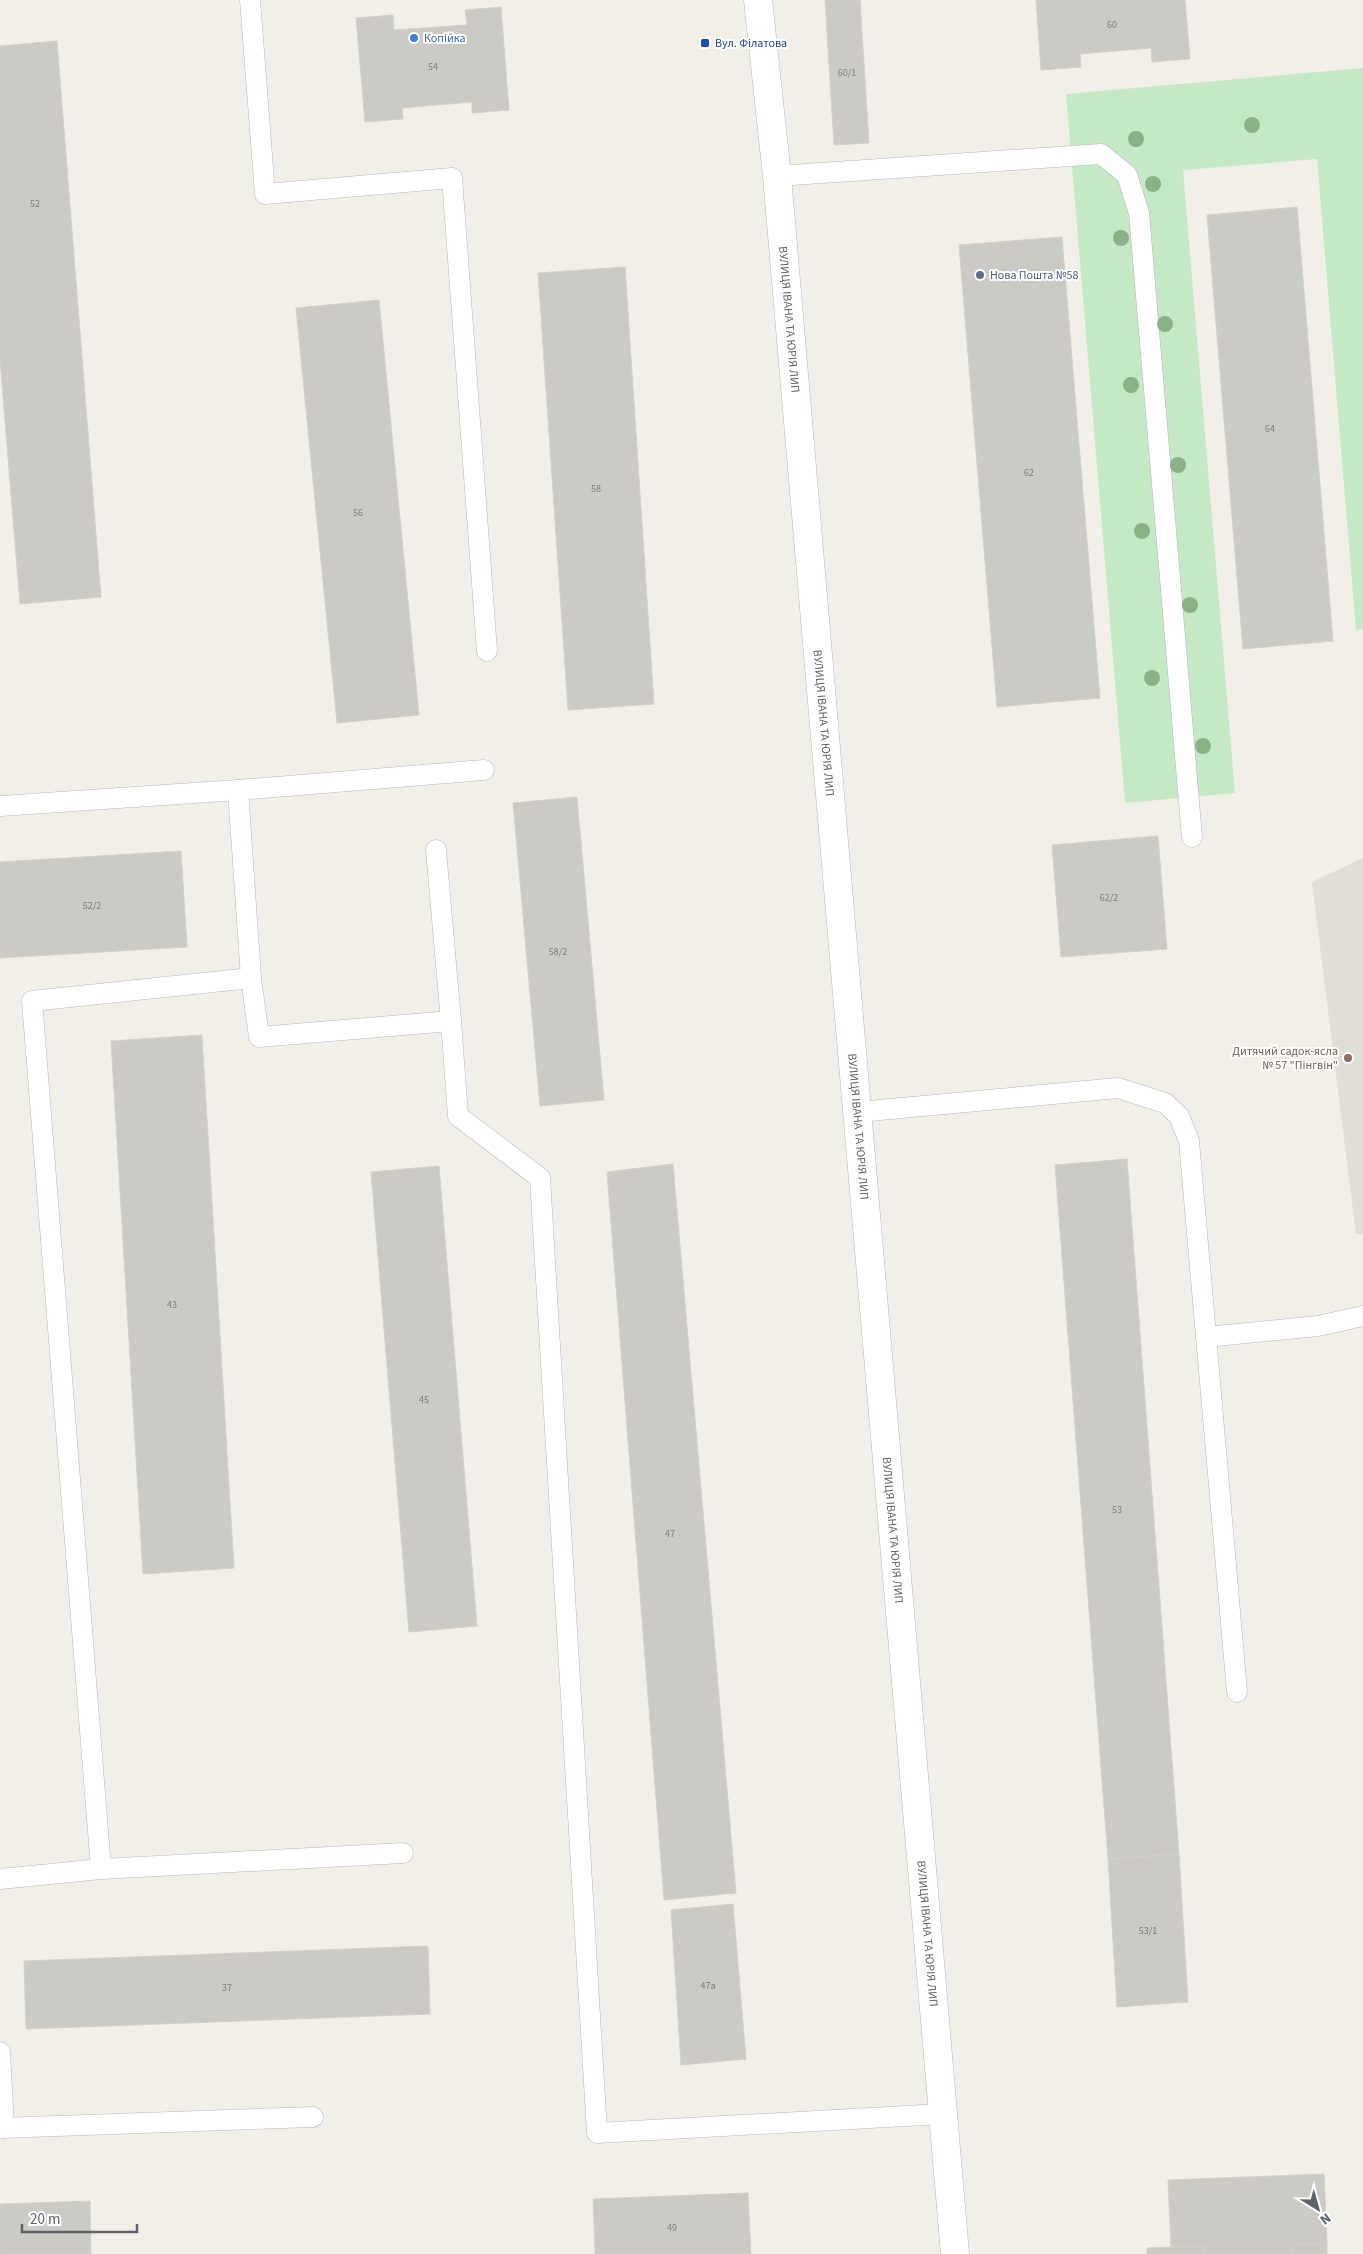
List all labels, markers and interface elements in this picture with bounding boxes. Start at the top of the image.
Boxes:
house number: 60 [1107,18,1117,32]
place label: Копійка [424,30,466,47]
marker: Копійка [408,32,420,44]
place label: Вул. Філатова [715,35,787,52]
marker: Вул. Філатова [699,37,711,49]
house number: 54 [428,60,438,74]
house number: 60/1 [838,66,856,80]
house number: 52 [30,197,40,211]
street label: ВУЛИЦЯ ІВАНА ТА ЮРІЯ ЛИП [774,246,804,393]
place label: Нова Пошта №58 [990,267,1078,284]
marker: Нова Пошта №58 [974,269,986,281]
house number: 64 [1265,422,1275,436]
house number: 62 [1024,466,1034,480]
house number: 58 [591,482,601,496]
house number: 56 [353,506,363,520]
street label: ВУЛИЦЯ ІВАНА ТА ЮРІЯ ЛИП [809,649,838,797]
house number: 62/2 [1100,891,1118,905]
house number: 52/2 [83,899,101,913]
house number: 58/2 [549,945,567,959]
place label: Дитячий садок-ясла № 57 "Пінгвін" [1232,1043,1338,1074]
marker: Дитячий садок-ясла № 57 "Пінгвін" [1342,1052,1354,1064]
street label: ВУЛИЦЯ ІВАНА ТА ЮРІЯ ЛИП [843,1053,873,1200]
house number: 43 [167,1298,177,1312]
house number: 45 [419,1393,429,1407]
street label: ВУЛИЦЯ ІВАНА ТА ЮРІЯ ЛИП [878,1456,907,1604]
house number: 53 [1112,1503,1122,1517]
house number: 47 [665,1527,675,1541]
street label: ВУЛИЦЯ ІВАНА ТА ЮРІЯ ЛИП [912,1860,942,2008]
house number: 53/1 [1139,1924,1157,1938]
house number: 47а [701,1979,715,1993]
house number: 37 [222,1981,232,1995]
north arrow [1293,2184,1343,2234]
scale bar [22,2202,138,2234]
text: N [1315,2208,1335,2229]
text: 20 m [30,2209,60,2230]
house number: 49 [667,2221,677,2235]

